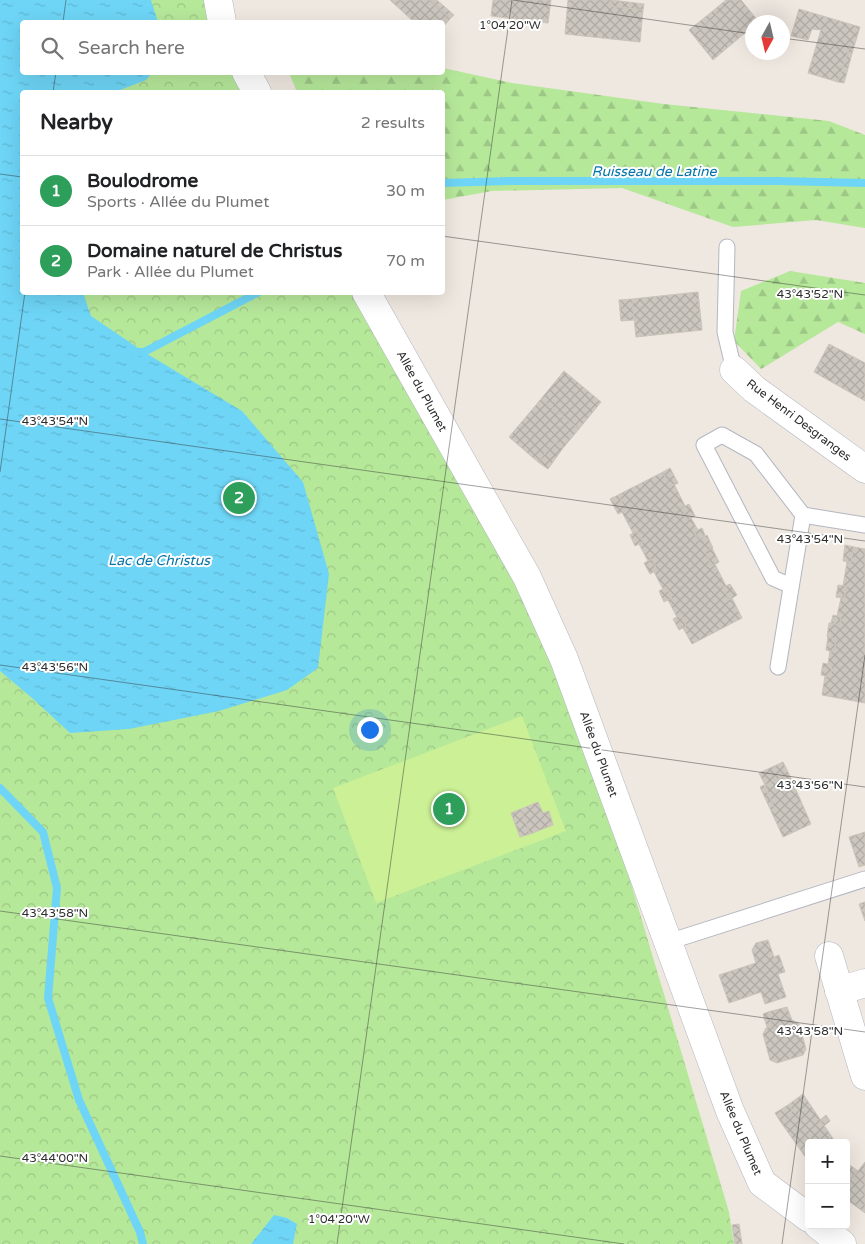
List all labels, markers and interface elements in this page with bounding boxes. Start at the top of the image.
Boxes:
north arrow [745,15,790,60]
text: 1°04'20"W [479,18,541,32]
search box [20,20,445,75]
icon: search [38,34,66,62]
text: Search here [78,37,185,59]
text: Nearby [40,110,113,135]
text: 2 results [361,113,425,133]
water label: Ruisseau de Latine [592,163,717,180]
text: Boulodrome [87,170,198,192]
text: 1 [51,181,61,201]
text: 30 m [386,181,425,201]
text: Sports · Allée du Plumet [87,192,269,212]
text: Domaine naturel de Christus [87,240,342,262]
text: 2 [51,251,61,271]
text: 70 m [386,251,425,271]
text: Park · Allée du Plumet [87,262,254,282]
text: 43°43'52"N [777,287,843,301]
street label: Allée du Plumet [394,348,450,434]
street label: Rue Henri Desgranges [744,376,854,464]
text: 43°43'54"N [22,414,88,428]
pin: 2 [223,479,255,517]
text: 43°43'54"N [777,532,843,546]
water label: Lac de Christus [108,552,211,569]
text: 43°43'56"N [22,660,88,674]
street label: Allée du Plumet [577,709,621,799]
your location [357,717,383,743]
text: 43°43'56"N [777,778,843,792]
pin: 1 [433,790,465,828]
text: 43°43'58"N [22,906,88,920]
text: 43°43'58"N [777,1024,843,1038]
street label: Allée du Plumet [717,1089,765,1178]
map controls [805,1139,850,1229]
button: + [805,1139,850,1184]
text: 43°44'00"N [22,1151,88,1165]
button: − [805,1184,850,1229]
text: 1°04'20"W [308,1212,370,1226]

